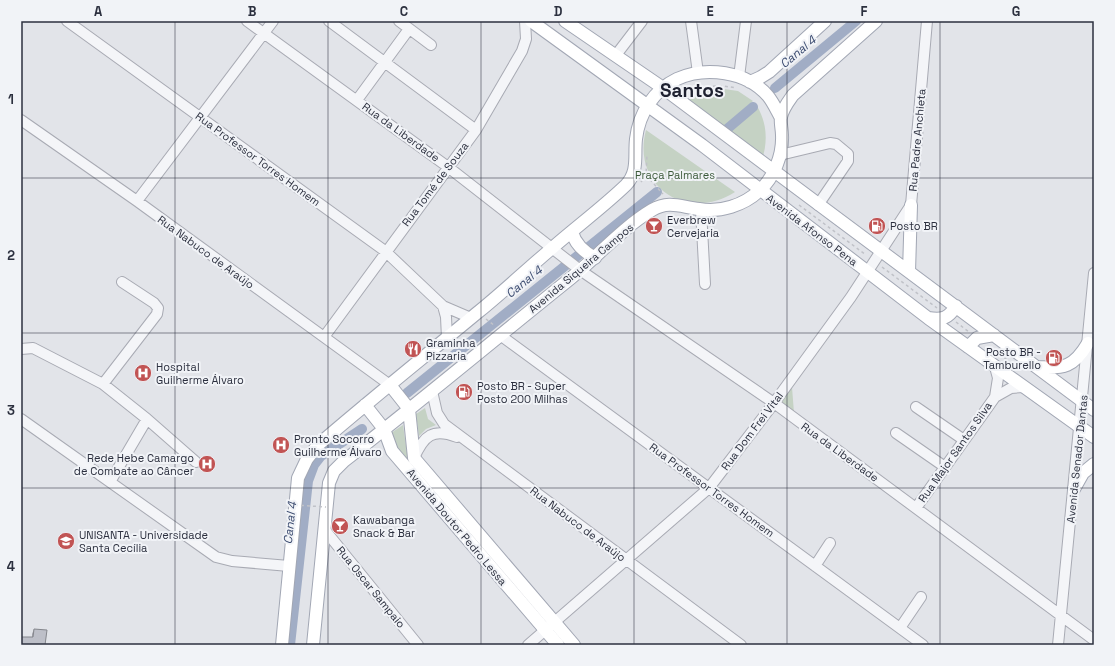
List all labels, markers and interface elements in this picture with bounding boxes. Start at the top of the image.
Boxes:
text: A [94,3,103,20]
text: B [248,3,257,20]
text: C [400,3,408,20]
text: D [554,3,563,20]
text: E [706,3,714,20]
text: F [861,3,868,20]
text: G [1012,3,1020,20]
water label: Canal 4 [777,32,820,72]
district label: Santos [660,78,724,103]
street label: Rua Padre Anchieta [906,87,929,192]
text: 1 [8,91,14,108]
street label: Rua da Liberdade [360,99,442,165]
street label: Rua Professor Torres Homem [193,109,323,209]
street label: Rua Tomé de Souza [399,138,472,229]
park label: Praça Palmares [635,168,715,182]
street label: Avenida Afonso Pena [764,191,861,269]
street label: Rua Nabuco de Araújo [155,212,257,292]
place label: Everbrew Cervejaria [667,213,720,240]
bar icon: Everbrew Cervejaria [644,216,664,236]
fuel station icon: Posto BR [867,216,887,236]
place label: Posto BR [890,219,938,233]
street label: Avenida Siqueira Campos [526,220,636,316]
text: 2 [7,247,15,264]
water label: Canal 4 [502,262,546,302]
place label: Graminha Pizzaria [426,336,476,363]
restaurant icon: Graminha Pizzaria [403,339,423,359]
place label: Posto BR - Tamburello [983,345,1041,372]
fuel station icon: Posto BR - Tamburello [1044,348,1064,368]
place label: Hospital Guilherme Álvaro [156,360,244,387]
hospital icon: Hospital Guilherme Álvaro [133,363,153,383]
place label: Posto BR - Super Posto 200 Milhas [477,379,568,406]
fuel station icon: Posto BR - Super Posto 200 Milhas [454,382,474,402]
street label: Rua Dom Frei Vital [718,389,786,473]
street label: Avenida Senador Dantas [1063,394,1091,524]
street label: Rua Major Santos Silva [915,399,995,505]
text: 3 [7,402,15,419]
street label: Rua da Liberdade [799,419,881,485]
place label: Pronto Socorro Guilherme Álvaro [294,432,382,459]
hospital icon: Pronto Socorro Guilherme Álvaro [271,435,291,455]
street label: Rua Professor Torres Homem [647,440,777,540]
place label: Rede Hebe Camargo de Combate ao Câncer [74,451,194,478]
hospital icon: Rede Hebe Camargo de Combate ao Câncer [197,454,217,474]
street label: Avenida Doutor Pedro Lessa [404,466,510,589]
street label: Rua Nabuco de Araújo [527,483,629,565]
water label: Canal 4 [280,501,300,545]
place label: Kawabanga Snack & Bar [353,513,415,540]
bar icon: Kawabanga Snack & Bar [330,516,350,536]
place label: UNISANTA - Universidade Santa Cecília [79,528,208,555]
school or university icon: UNISANTA - Universidade Santa Cecília [56,531,76,551]
street label: Rua Oscar Sampaio [334,543,408,631]
text: 4 [7,558,15,575]

